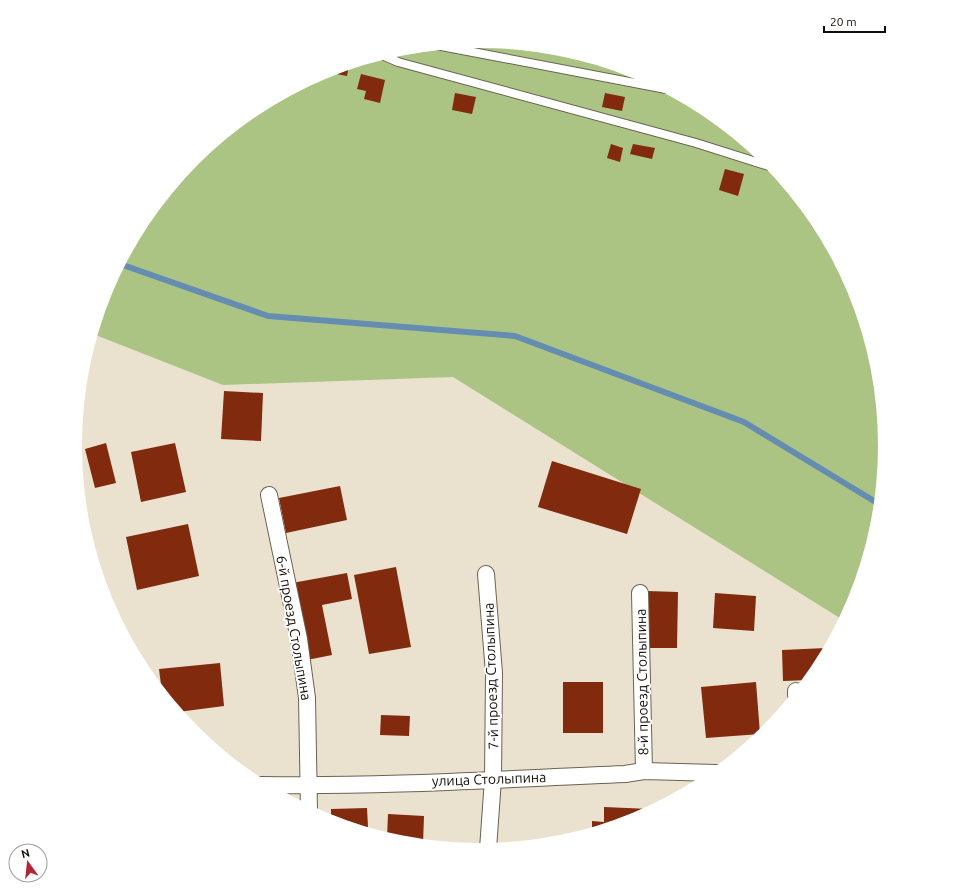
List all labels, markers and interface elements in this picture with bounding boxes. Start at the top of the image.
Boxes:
scale bar [824,8,885,34]
text: 20 m [830,15,857,28]
street label: 6-й проезд Столыпина [273,554,315,702]
street label: 7-й проезд Столыпина [480,602,502,750]
street label: 8-й проезд Столыпина [633,609,651,755]
street label: улица Столыпина [431,769,547,789]
north arrow [8,843,48,883]
text: N [20,846,31,860]

